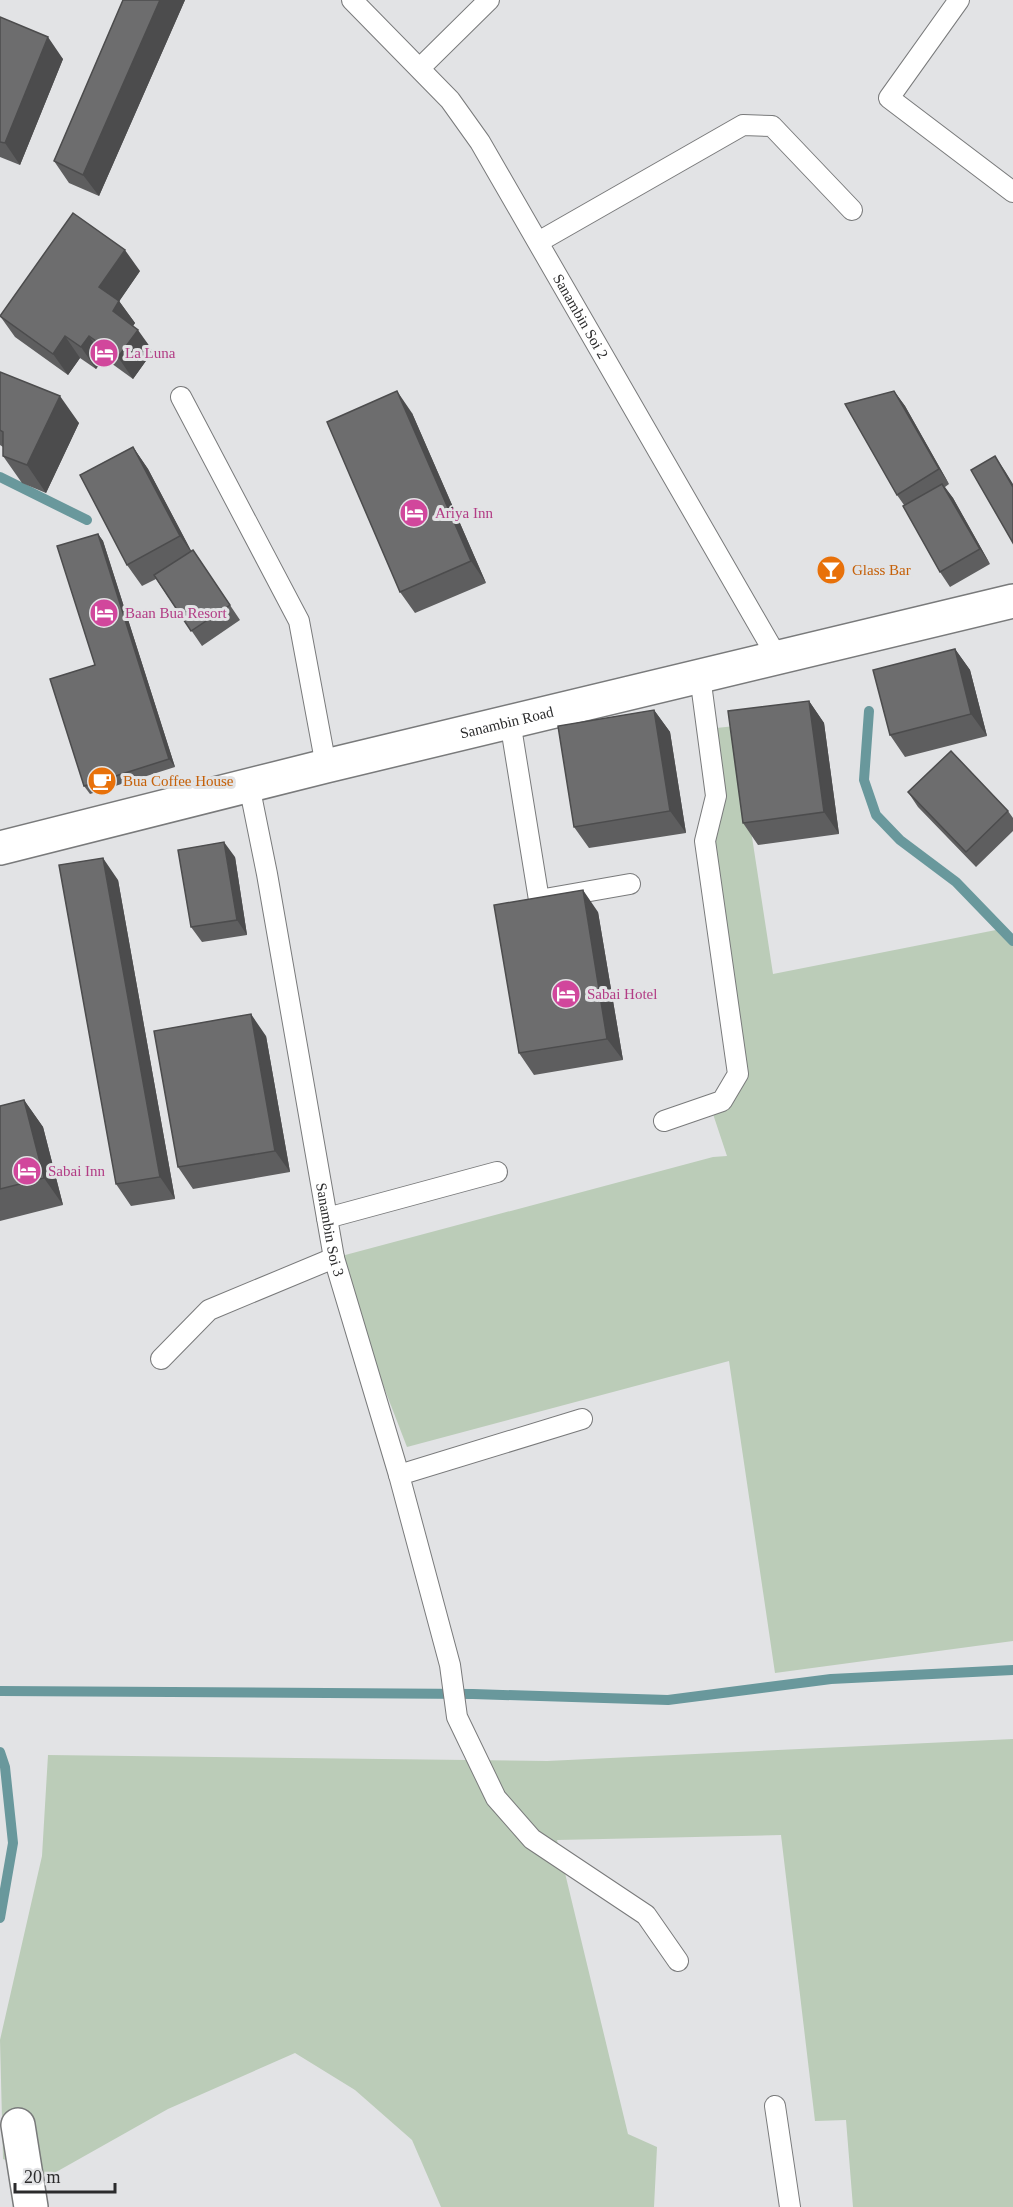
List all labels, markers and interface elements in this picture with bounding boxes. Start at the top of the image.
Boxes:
street label: Sanambin Soi 2 [550,271,611,362]
hotel icon: La Luna [88,337,120,369]
place label: La Luna [125,345,176,361]
hotel icon: Ariya Inn [398,497,430,529]
place label: Ariya Inn [435,505,493,521]
bar icon: Glass Bar [815,554,847,586]
place label: Glass Bar [852,562,911,578]
hotel icon: Baan Bua Resort [88,597,120,629]
place label: Baan Bua Resort [125,605,227,621]
street label: Sanambin Road [458,704,555,742]
cafe icon: Bua Coffee House [86,765,118,797]
place label: Bua Coffee House [123,773,234,789]
hotel icon: Sabai Hotel [550,978,582,1010]
place label: Sabai Hotel [587,986,657,1002]
hotel icon: Sabai Inn [11,1155,43,1187]
place label: Sabai Inn [48,1163,106,1179]
street label: Sanambin Soi 3 [313,1182,347,1278]
scale bar [15,2156,116,2194]
text: 20 m [24,2167,61,2187]

